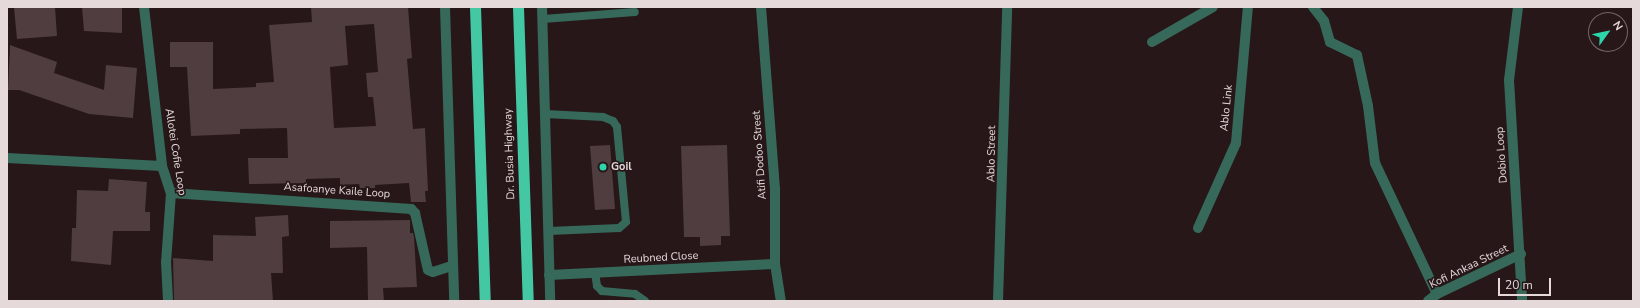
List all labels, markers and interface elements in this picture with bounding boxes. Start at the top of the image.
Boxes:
north arrow [1588,12,1628,52]
text: N [1609,18,1626,33]
street label: Ablo Link [1218,84,1236,132]
street label: Allotei Cofie Loop [162,107,188,197]
street label: Dr. Busia Highway [502,108,518,200]
street label: Atifi Dodoo Street [750,110,770,200]
street label: Ablo Street [985,126,999,182]
street label: Dobio Loop [1493,126,1511,184]
place label: Goil [611,160,632,174]
marker: Goil [598,162,608,172]
street label: Asafoanye Kaile Loop [283,181,391,201]
street label: Kofi Ankaa Street [1427,242,1511,292]
street label: Reubned Close [623,249,699,267]
scale bar [1500,270,1553,296]
text: 20 m [1505,277,1533,293]

